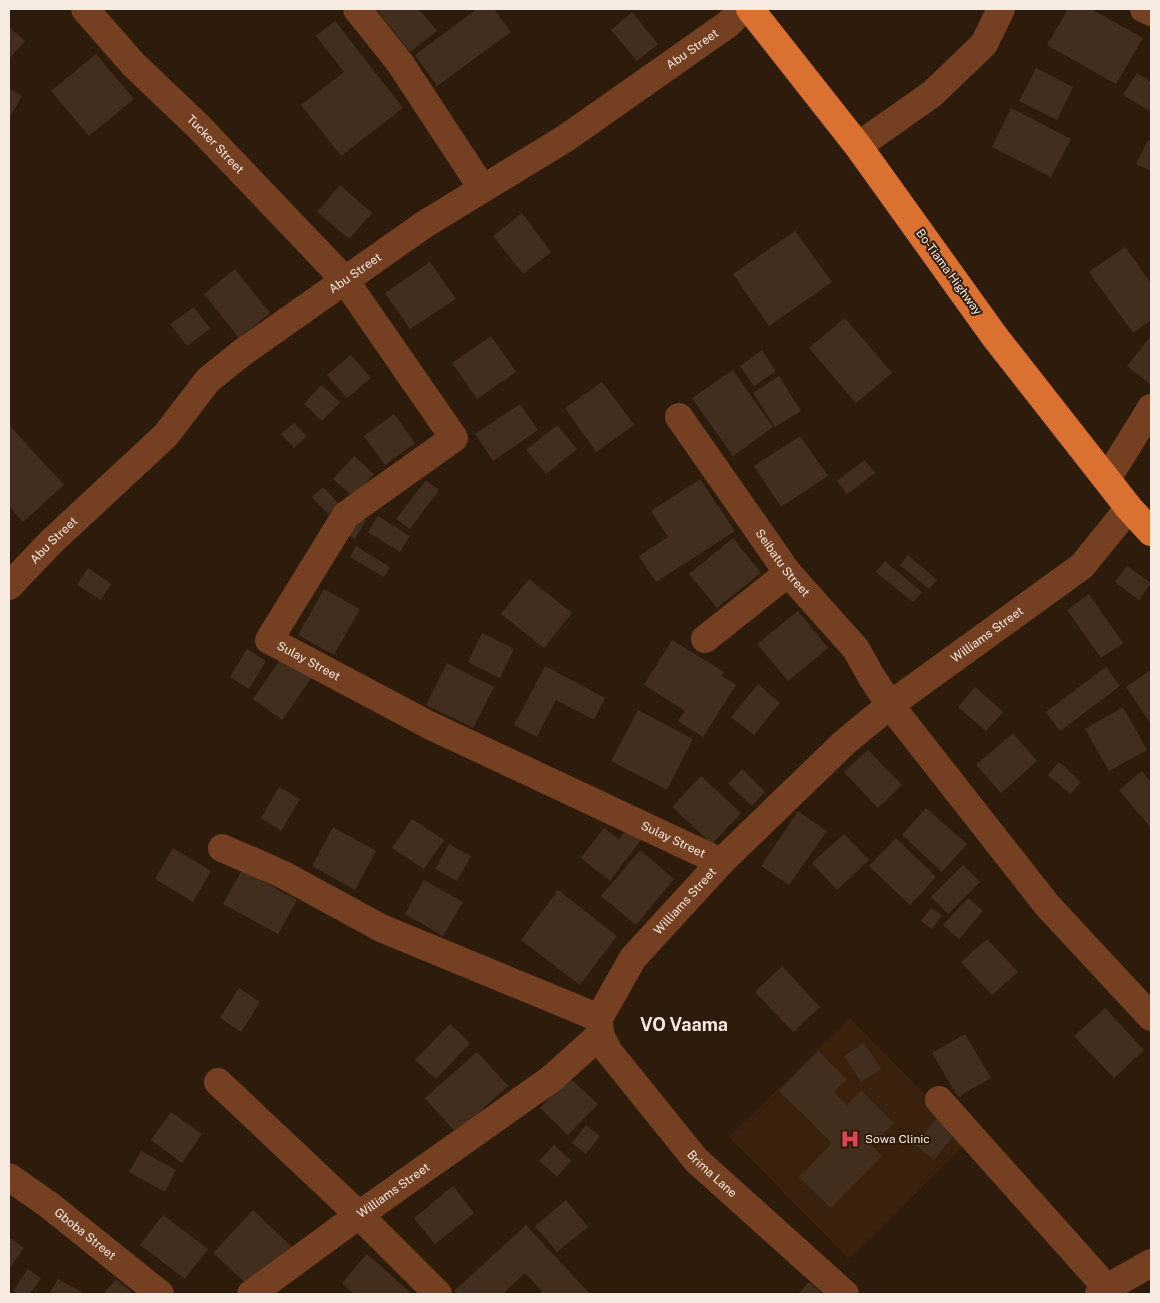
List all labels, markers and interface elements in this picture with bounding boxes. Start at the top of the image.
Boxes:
street label: Abu Street [663,26,721,72]
street label: Tucker Street [184,112,247,177]
street label: Bo-Tiama Highway [913,226,985,318]
street label: Abu Street [326,250,384,296]
street label: Abu Street [27,514,81,566]
street label: Seibatu Street [753,527,813,600]
street label: Williams Street [948,604,1026,665]
street label: Sulay Street [275,639,343,684]
street label: Sulay Street [639,818,708,861]
street label: Williams Street [651,865,719,937]
district label: VO Vaama [640,1014,728,1035]
hospital icon: Sowa Clinic [839,1128,861,1150]
place label: Sowa Clinic [865,1132,930,1146]
street label: Brima Lane [684,1148,740,1200]
street label: Williams Street [354,1160,433,1221]
street label: Gboba Street [52,1205,119,1263]

